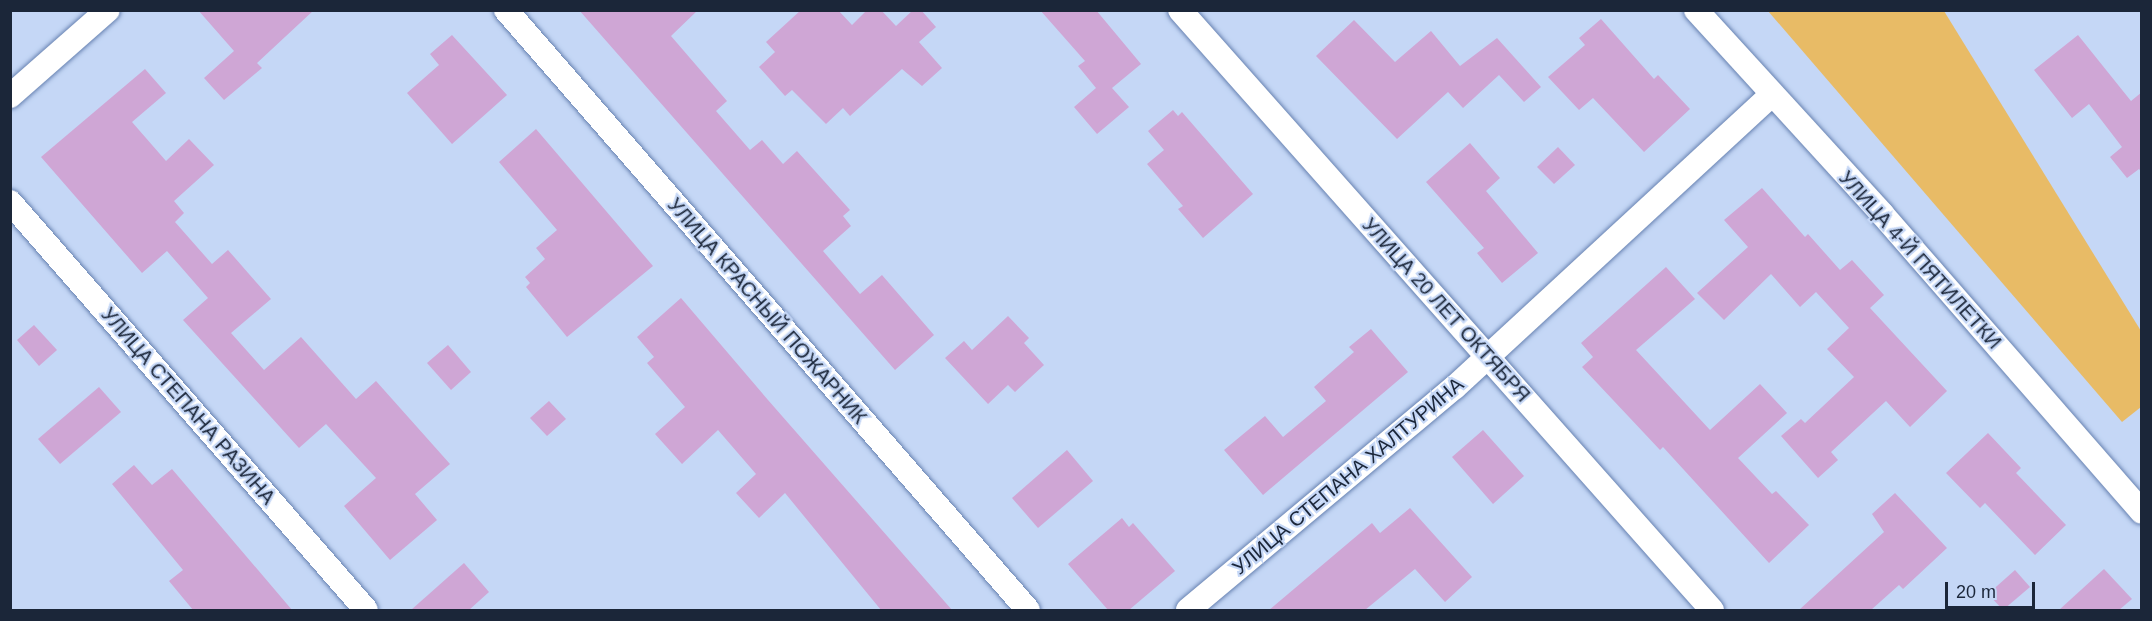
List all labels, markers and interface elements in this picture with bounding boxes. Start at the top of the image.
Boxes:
street label: УЛИЦА 4-Й ПЯТИЛЕТКИ [1834,166,2006,354]
street label: УЛИЦА КРАСНЫЙ ПОЖАРНИК [662,193,872,429]
street label: УЛИЦА 20 ЛЕТ ОКТЯБРЯ [1357,213,1535,407]
street label: УЛИЦА СТЕПАНА РАЗИНА [96,303,280,509]
street label: УЛИЦА СТЕПАНА ХАЛТУРИНА [1228,372,1468,580]
scale bar [1948,570,2038,608]
text: 20 m [1956,582,1996,602]

